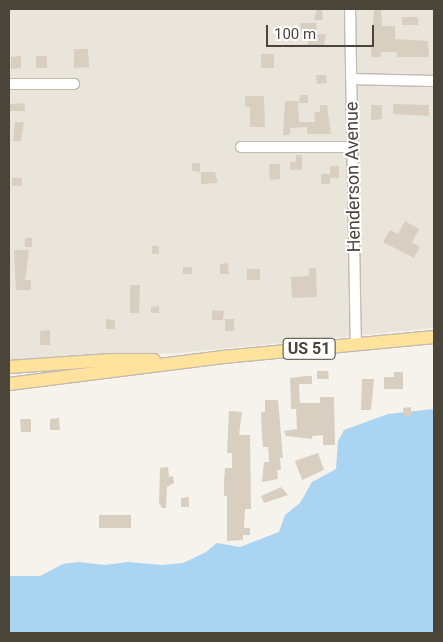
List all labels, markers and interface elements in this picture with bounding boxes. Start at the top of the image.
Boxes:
scale bar [268,15,376,47]
text: 100 m [274,25,316,43]
street label: Henderson Avenue [341,101,365,253]
road number: US 51 [282,336,336,362]

